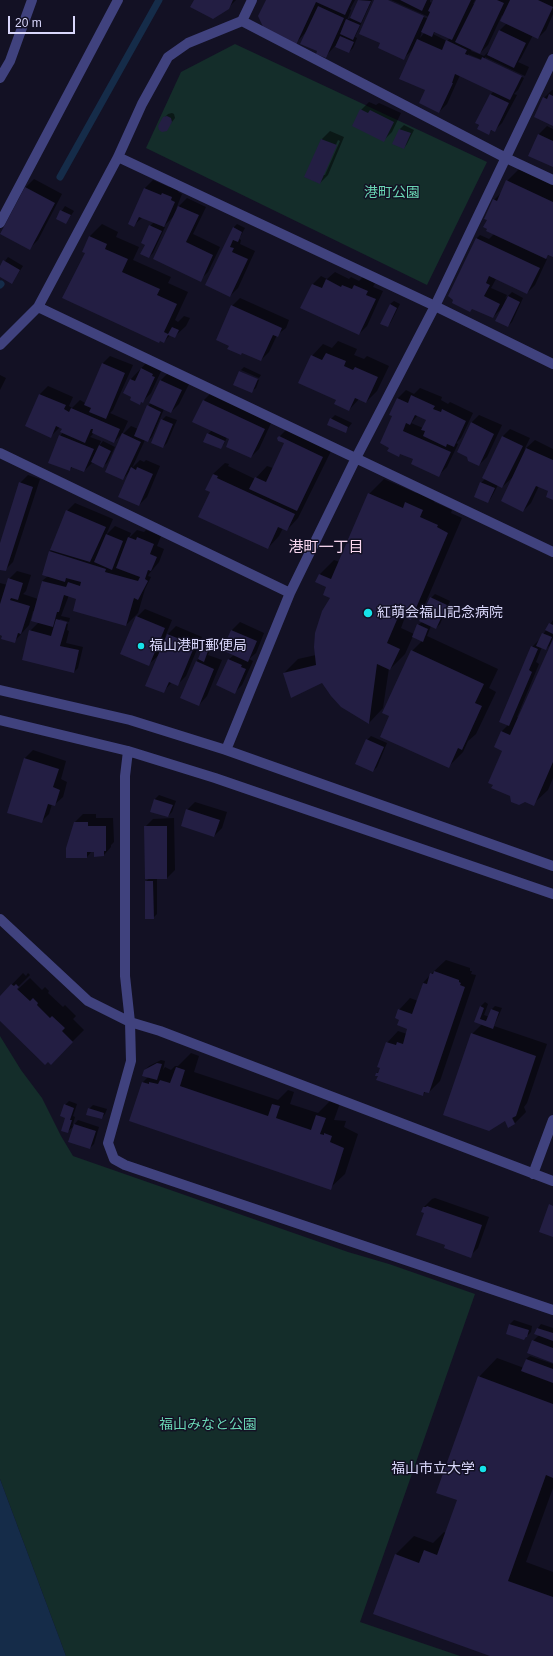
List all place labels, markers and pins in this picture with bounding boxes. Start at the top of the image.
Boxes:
place label: 紅萌会福山記念病院 [377,605,503,621]
marker: 紅萌会福山記念病院 [362,607,374,619]
place label: 福山港町郵便局 [149,638,247,654]
marker: 福山港町郵便局 [136,641,146,651]
place label: 福山市立大学 [391,1461,475,1477]
marker: 福山市立大学 [478,1464,488,1474]

